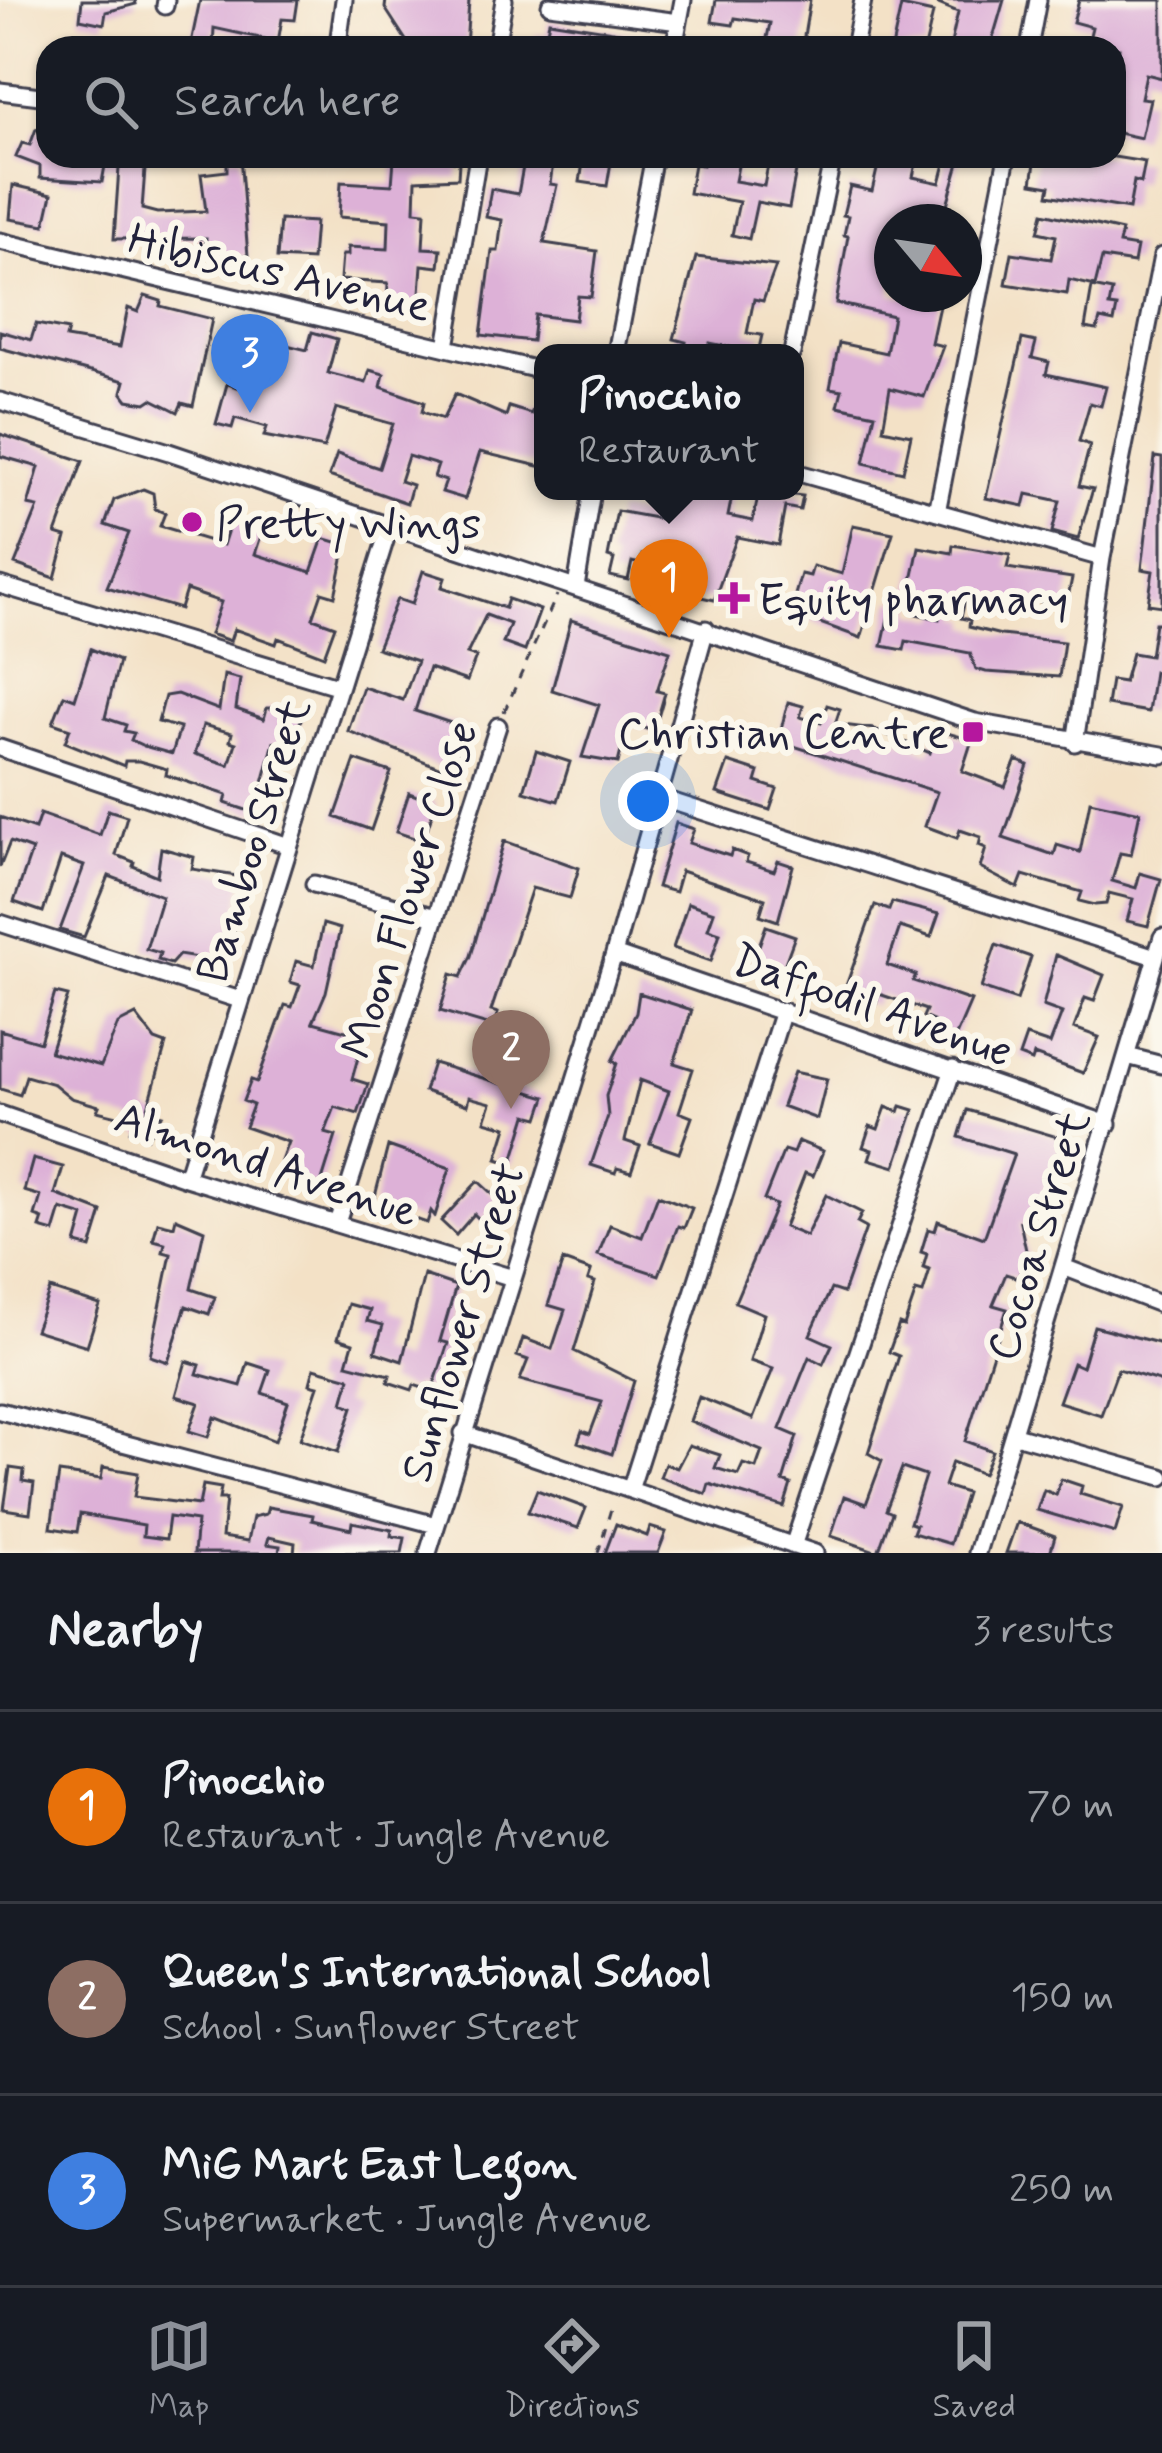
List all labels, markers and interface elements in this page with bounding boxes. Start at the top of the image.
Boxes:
search box [36,36,1126,168]
icon: search [78,69,144,135]
text: Search here [174,73,401,132]
north arrow [874,204,982,312]
street label: Hibiscus Avenue [122,211,436,338]
pin: 3 [211,314,289,413]
popup [534,344,804,500]
text: Pinocchio [578,367,741,426]
text: Restaurant [578,426,760,477]
place label: Pretty Wings [216,496,481,555]
marker: Pretty Wings [179,509,205,535]
pin: 1 [630,539,708,638]
place label: Equity pharmacy [758,572,1068,631]
marker: Equity pharmacy [721,585,747,611]
street label: Bamboo Street [184,692,327,990]
place label: Christian Centre [618,706,949,765]
street label: Moon Flower Close [329,714,494,1066]
marker: Christian Centre [960,719,986,745]
your location [618,771,678,831]
street label: Daffodil Avenue [723,932,1020,1086]
pin: 2 [472,1010,550,1109]
street label: Almond Avenue [107,1090,425,1243]
street label: Cocoa Street [974,1104,1106,1368]
street label: Sunflower Street [388,1156,541,1490]
text: Nearby [48,1598,203,1664]
text: 3 results [973,1606,1114,1657]
text: Pinocchio [162,1752,325,1811]
text: 1 [78,1781,96,1832]
text: 70 m [1026,1781,1114,1832]
text: Restaurant · Jungle Avenue [162,1811,610,1862]
text: Queen's International School [162,1944,712,2003]
text: 2 [77,1973,97,2024]
text: 150 m [1011,1973,1114,2024]
text: School · Sunflower Street [162,2003,580,2054]
text: MiG Mart East Legon [162,2136,577,2195]
text: 3 [78,2165,96,2216]
text: 250 m [1009,2165,1114,2216]
text: Supermarket · Jungle Avenue [162,2195,651,2246]
tab: Map [146,2313,212,2429]
tab: Directions [504,2313,640,2429]
tab: Saved [932,2313,1016,2429]

